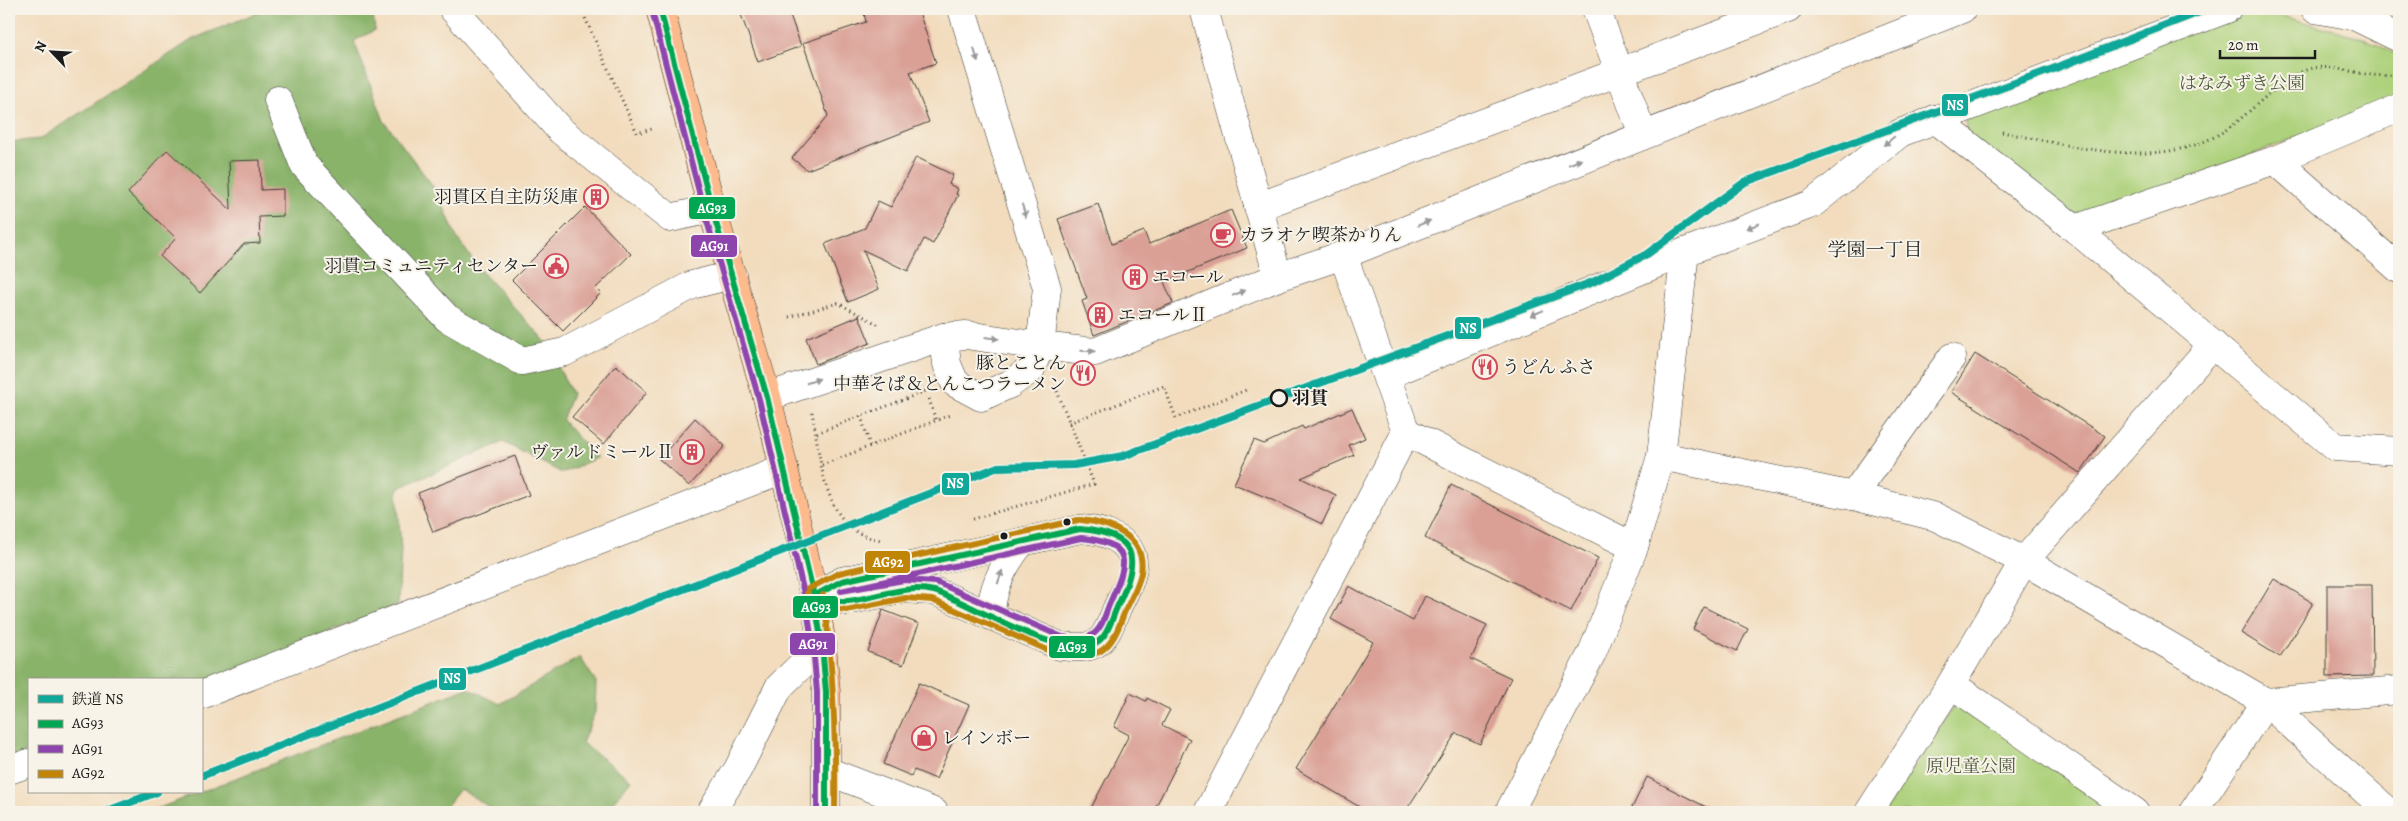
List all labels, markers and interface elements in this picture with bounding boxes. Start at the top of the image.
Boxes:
north arrow [28,28,78,78]
scale bar [2220,28,2316,60]
text: 20 m [2228,35,2259,55]
text: N [30,38,51,55]
one-way arrow [973,48,980,63]
park label: はなみずき公園 [2179,71,2305,95]
line badge: NS [1941,93,1969,117]
text: NS [1946,96,1964,115]
one-way arrow [1883,136,1896,147]
one-way arrow [1568,158,1583,166]
building icon: 羽貫区自主防災庫 [583,184,609,210]
place label: 羽貫区自主防災庫 [434,185,578,209]
line badge: AG93 [688,196,736,220]
text: AG93 [696,199,727,218]
one-way arrow [1020,203,1028,218]
one-way arrow [1417,219,1432,227]
cafe icon: カラオケ喫茶かりん [1210,222,1236,248]
one-way arrow [1745,222,1760,230]
place label: カラオケ喫茶かりん [1240,223,1402,247]
line badge: AG91 [690,234,738,258]
text: AG91 [698,237,729,256]
district label: 学園一丁目 [1827,237,1923,263]
public building icon: 羽貫コミュニティセンター [543,253,569,279]
place label: 羽貫コミュニティセンター [325,254,538,278]
building icon: エコール [1122,264,1148,290]
place label: エコール [1152,265,1224,289]
one-way arrow [1232,288,1247,296]
building icon: エコールⅡ [1087,302,1113,328]
place label: エコールⅡ [1118,303,1208,327]
one-way arrow [1529,309,1544,317]
line badge: NS [1454,316,1482,340]
text: NS [1459,319,1477,338]
one-way arrow [984,334,1000,342]
one-way arrow [1081,347,1097,355]
place label: 豚とことん 中華そば＆とんこつラーメン [833,351,1066,396]
restaurant icon: うどん ふさ [1472,354,1498,380]
place label: うどん ふさ [1502,355,1596,379]
restaurant icon: 豚とことん 中華そば＆とんこつラーメン [1070,360,1096,386]
one-way arrow [806,377,821,385]
place label: 羽貫 [1292,386,1328,410]
marker: 羽貫 [1270,389,1288,407]
building icon: ヴァルドミールⅡ [679,439,705,465]
place label: ヴァルドミールⅡ [531,440,674,464]
line badge: NS [941,472,970,496]
text: NS [946,474,964,493]
unlabelled marker [1062,517,1072,527]
unlabelled marker [999,531,1009,541]
line badge: AG92 [864,550,911,574]
text: AG92 [872,553,904,572]
one-way arrow [996,569,1004,584]
line badge: AG93 [792,595,839,619]
text: AG93 [800,598,831,617]
line badge: AG91 [789,632,836,656]
text: AG91 [797,635,828,654]
line badge: AG93 [1048,635,1096,659]
text: AG93 [1056,638,1087,657]
line badge: NS [438,667,467,691]
text: NS [443,669,461,688]
legend [28,678,202,794]
text: 鉄道 NS [72,689,124,709]
text: AG93 [71,713,104,733]
shop icon: レインボー [911,725,937,751]
place label: レインボー [942,726,1031,750]
text: AG91 [71,739,103,759]
park label: 原児童公園 [1926,754,2016,778]
text: AG92 [71,763,105,783]

